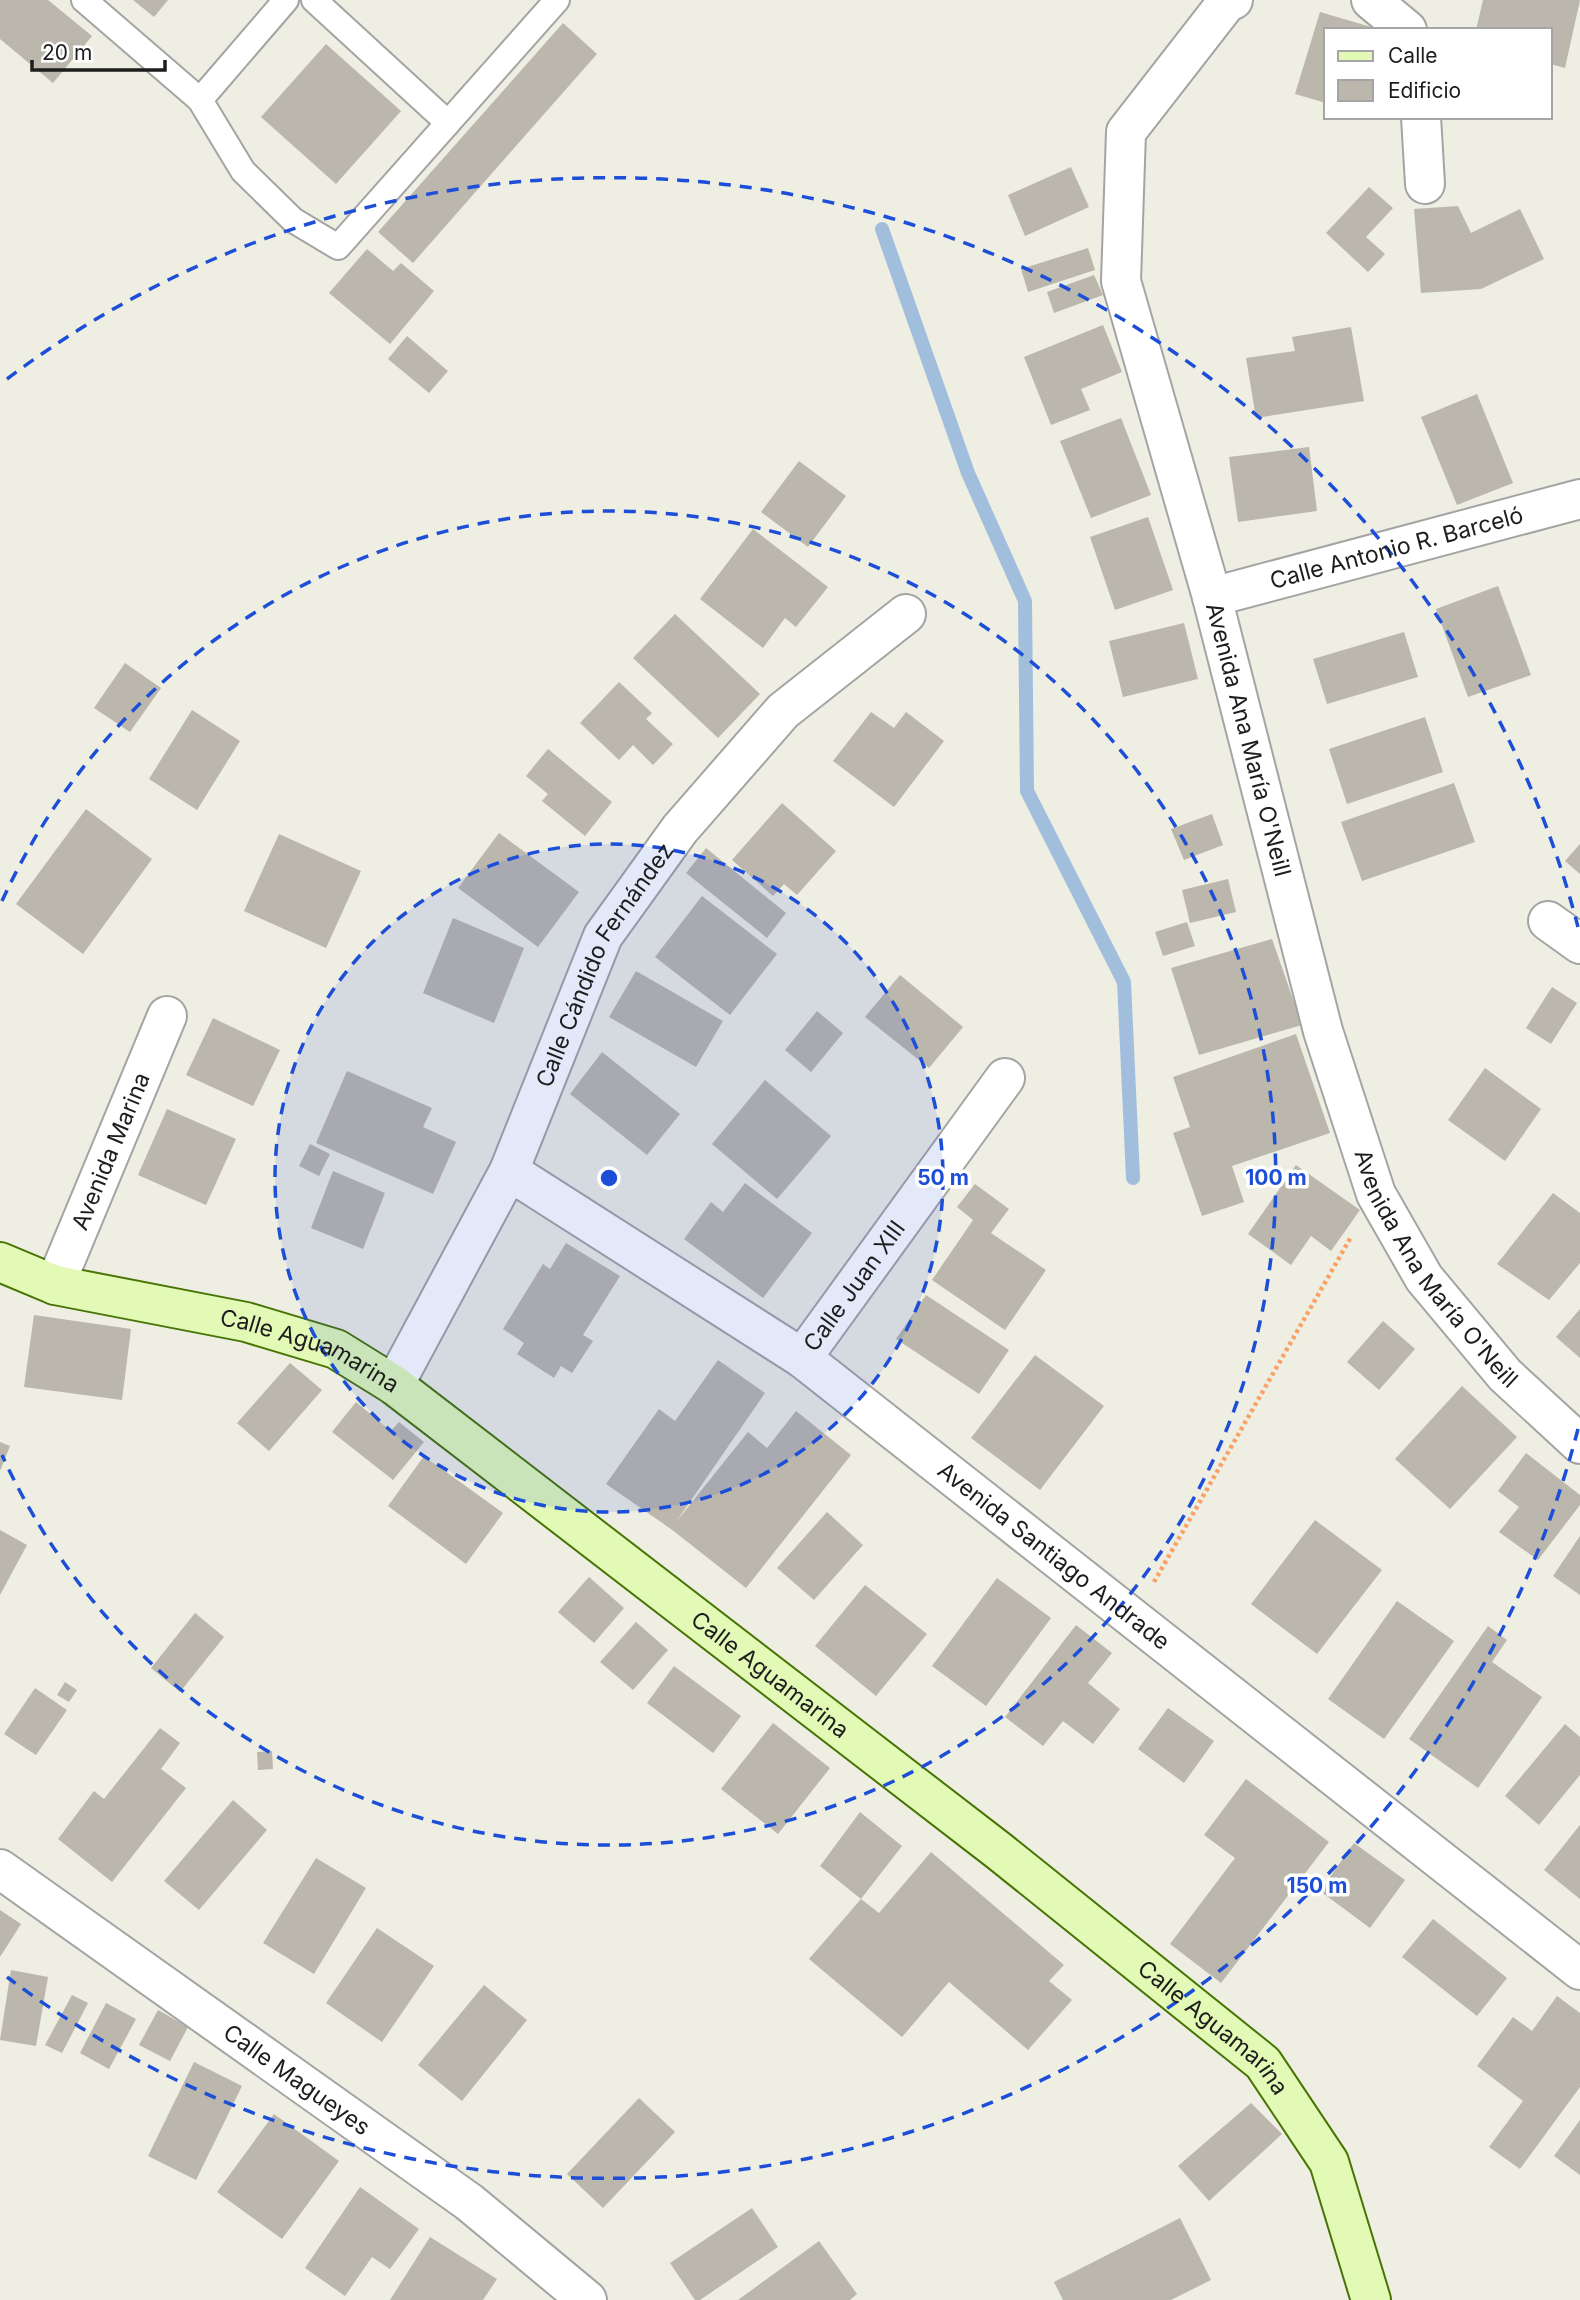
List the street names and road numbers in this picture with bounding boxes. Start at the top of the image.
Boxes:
street label: Calle Antonio R. Barceló [1267,501,1526,595]
street label: Avenida Ana María O'Neill [1200,600,1297,879]
street label: Calle Cándido Fernández [530,837,680,1091]
street label: Avenida Marina [66,1068,156,1234]
street label: Avenida Ana María O'Neill [1348,1146,1524,1394]
street label: Calle Juan XIII [797,1215,911,1357]
street label: Calle Aguamarina [218,1303,404,1399]
street label: Avenida Santiago Andrade [932,1456,1175,1656]
street label: Calle Aguamarina [686,1605,854,1744]
street label: Calle Aguamarina [1132,1954,1294,2100]
street label: Calle Magueyes [218,2018,376,2141]

